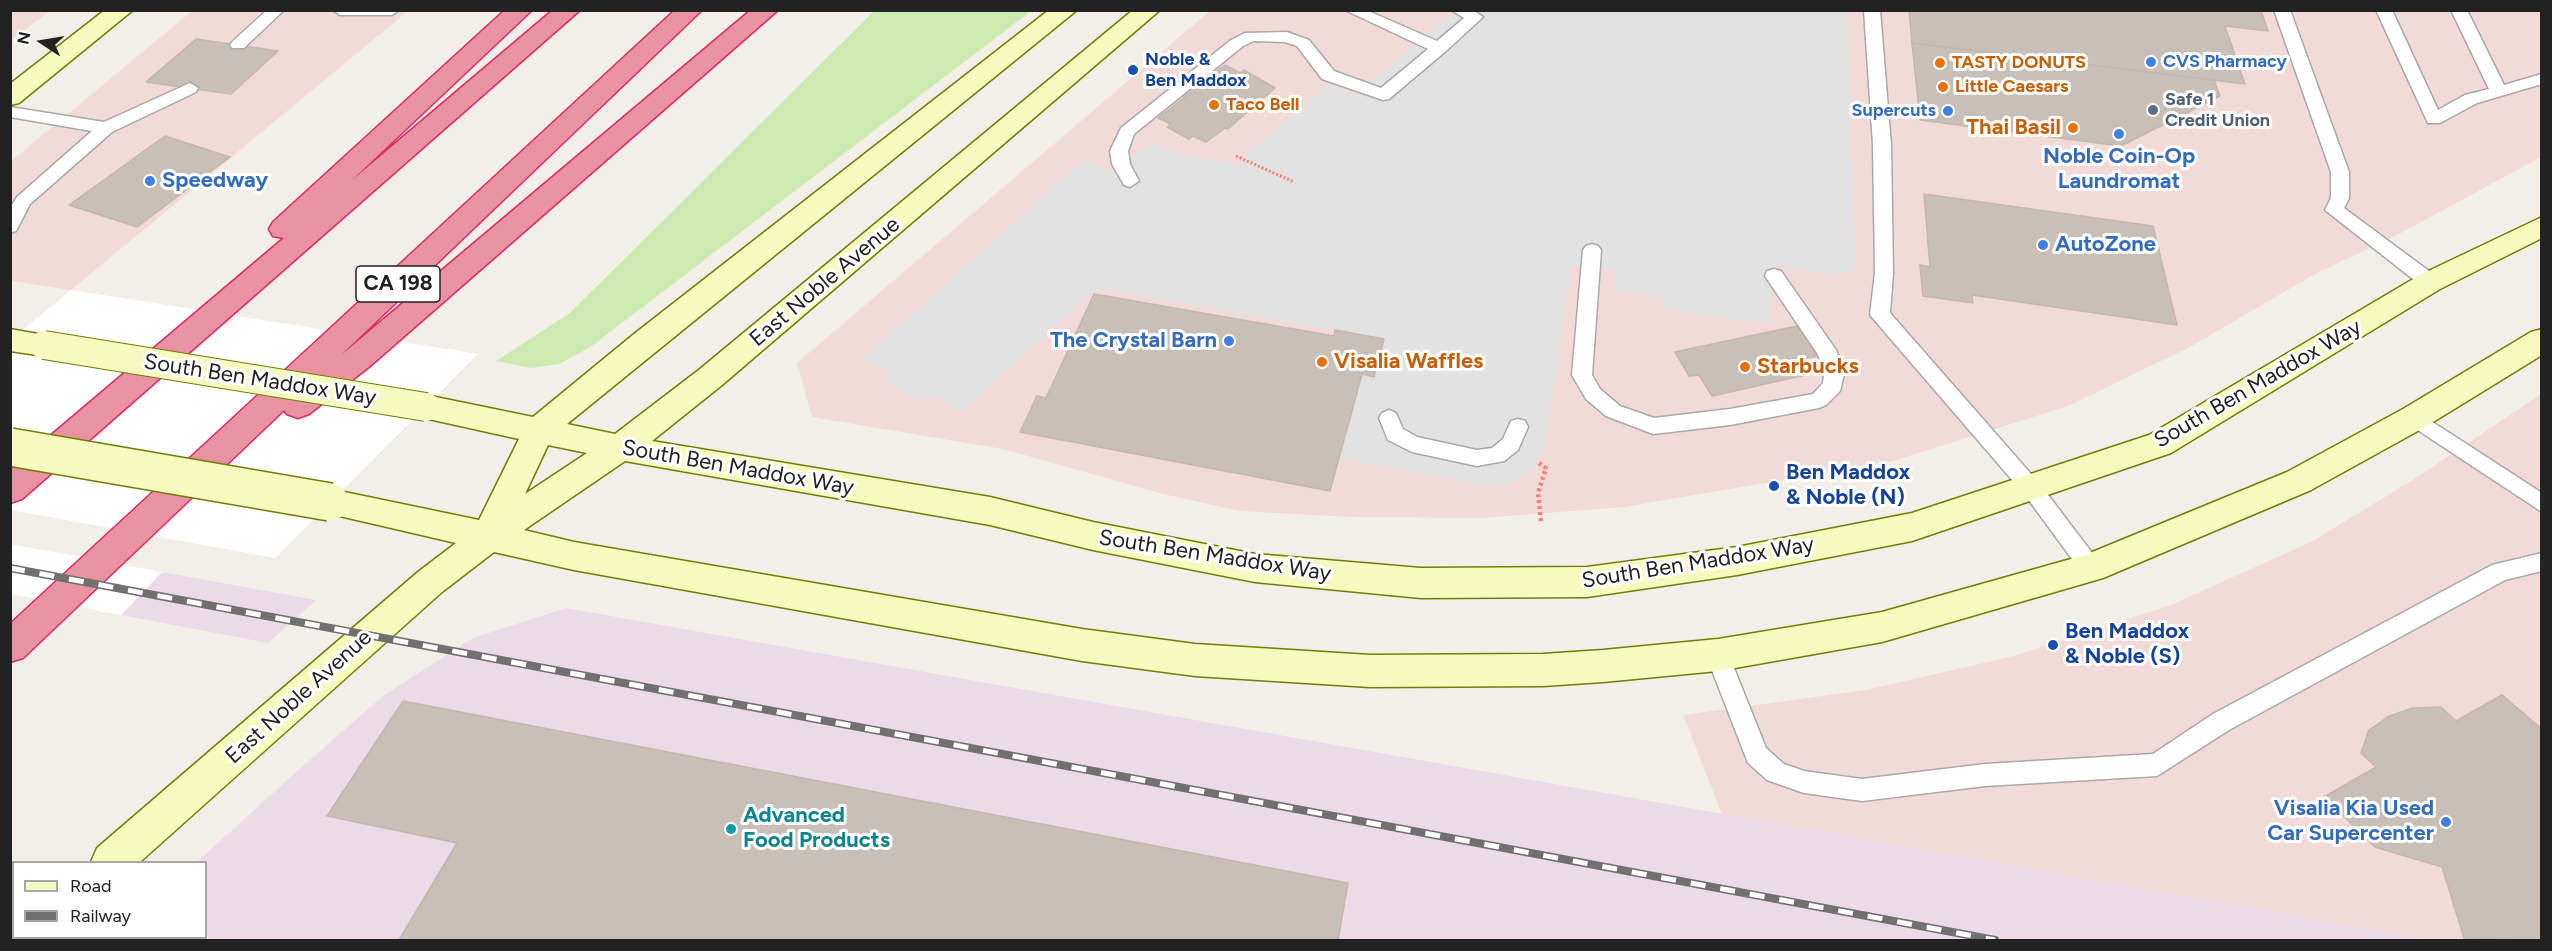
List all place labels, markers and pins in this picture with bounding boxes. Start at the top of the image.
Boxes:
place label: Noble & Ben Maddox [1145,49,1247,92]
place label: CVS Pharmacy [2163,51,2287,73]
place label: TASTY DONUTS [1952,52,2086,74]
marker: CVS Pharmacy [2144,55,2158,69]
marker: TASTY DONUTS [1933,56,1947,70]
marker: Noble & Ben Maddox [1126,63,1140,77]
place label: Little Caesars [1955,76,2068,98]
marker: Little Caesars [1936,80,1950,94]
place label: Safe 1 Credit Union [2165,89,2270,132]
place label: Taco Bell [1226,94,1299,116]
marker: Taco Bell [1207,98,1221,112]
place label: Supercuts [1852,100,1936,122]
marker: Safe 1 Credit Union [2146,103,2160,117]
marker: Supercuts [1941,104,1955,118]
place label: Thai Basil [1966,115,2061,141]
marker: Thai Basil [2066,121,2080,135]
marker: Noble Coin-Op Laundromat [2112,127,2126,141]
place label: Noble Coin-Op Laundromat [2043,144,2195,196]
place label: Speedway [162,168,268,194]
marker: Speedway [143,174,157,188]
place label: AutoZone [2055,232,2156,258]
marker: AutoZone [2036,238,2050,252]
place label: The Crystal Barn [1050,328,1217,354]
marker: The Crystal Barn [1222,334,1236,348]
place label: Visalia Waffles [1334,349,1483,375]
place label: Starbucks [1757,354,1859,380]
marker: Visalia Waffles [1315,355,1329,369]
marker: Starbucks [1738,360,1752,374]
place label: Ben Maddox & Noble (N) [1786,460,1910,512]
marker: Ben Maddox & Noble (N) [1767,479,1781,493]
place label: Ben Maddox & Noble (S) [2065,619,2189,670]
marker: Ben Maddox & Noble (S) [2046,638,2060,652]
place label: Visalia Kia Used Car Supercenter [2267,796,2434,848]
place label: Advanced Food Products [743,803,890,854]
marker: Visalia Kia Used Car Supercenter [2439,815,2453,829]
marker: Advanced Food Products [724,822,738,836]

